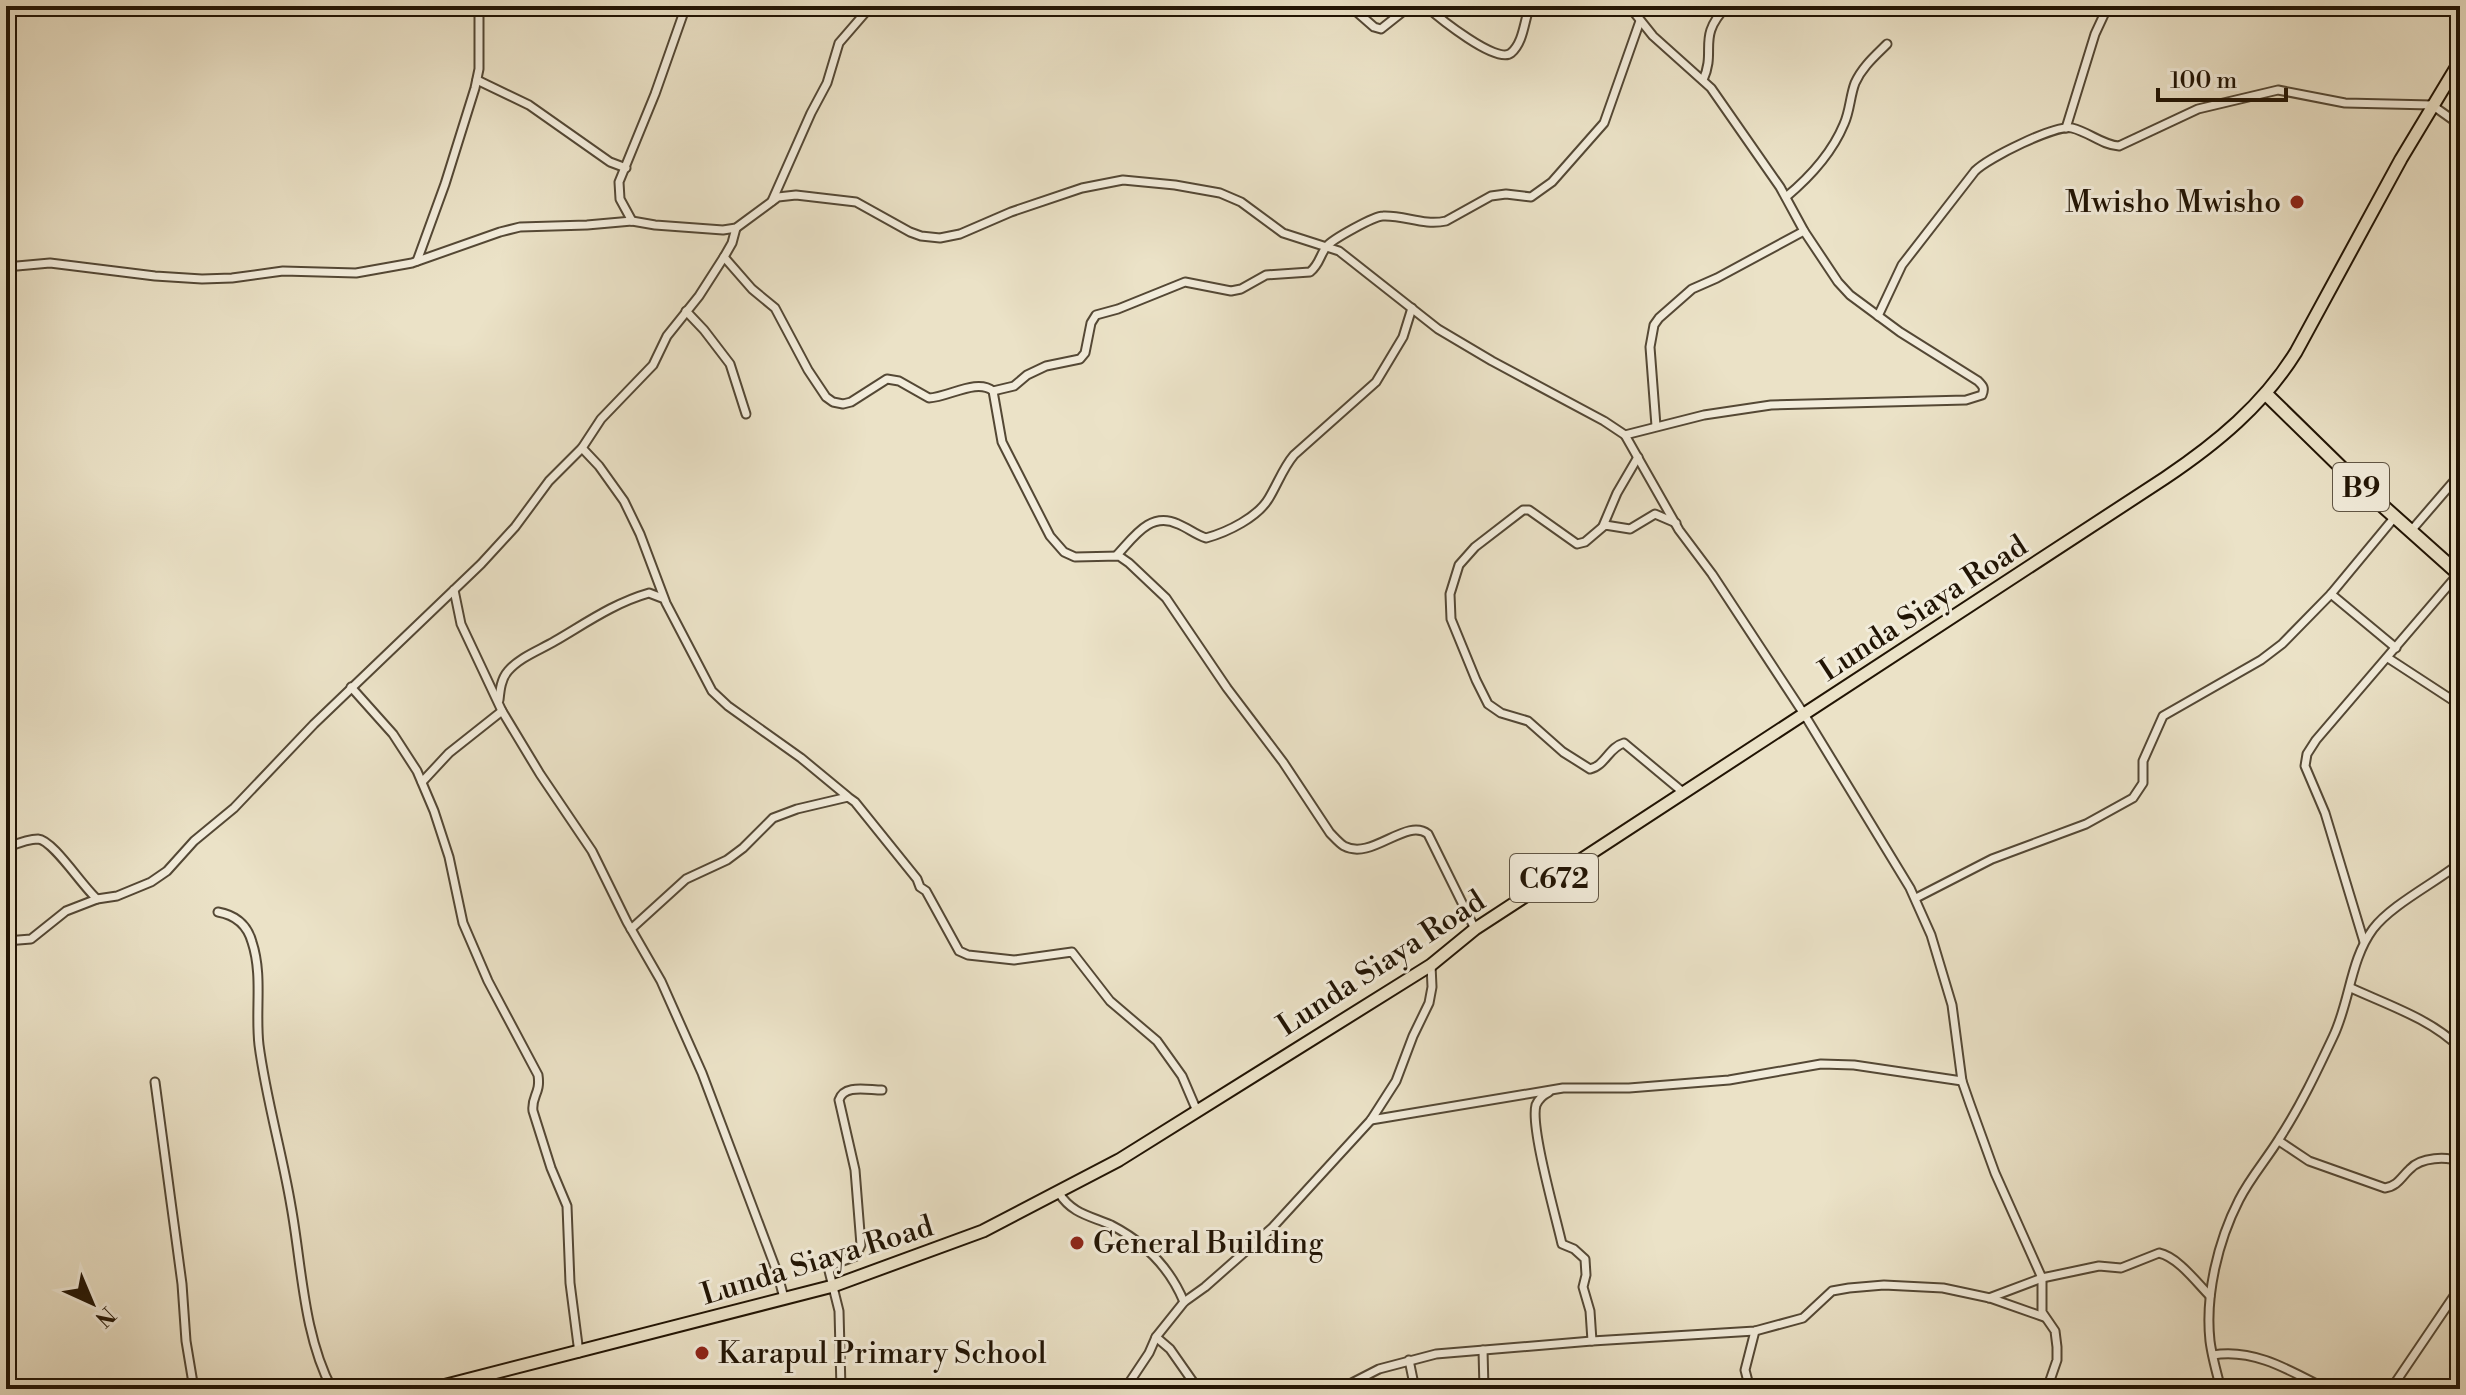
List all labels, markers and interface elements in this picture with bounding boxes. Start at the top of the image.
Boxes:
scale bar [2158,52,2286,102]
text: 100 m [2170,66,2237,96]
place label: Mwisho Mwisho [2065,184,2281,222]
marker: Mwisho Mwisho [2288,193,2306,211]
road number: B9 [2333,463,2389,511]
street label: Lunda Siaya Road [1812,527,2035,690]
road number: C672 [1510,854,1598,902]
street label: Lunda Siaya Road [1270,882,1493,1045]
street label: Lunda Siaya Road [697,1208,938,1314]
place label: General Building [1093,1225,1324,1263]
marker: General Building [1068,1234,1086,1252]
north arrow [52,1263,132,1343]
text: N [89,1301,120,1332]
place label: Karapul Primary School [718,1335,1047,1373]
marker: Karapul Primary School [693,1344,711,1362]

